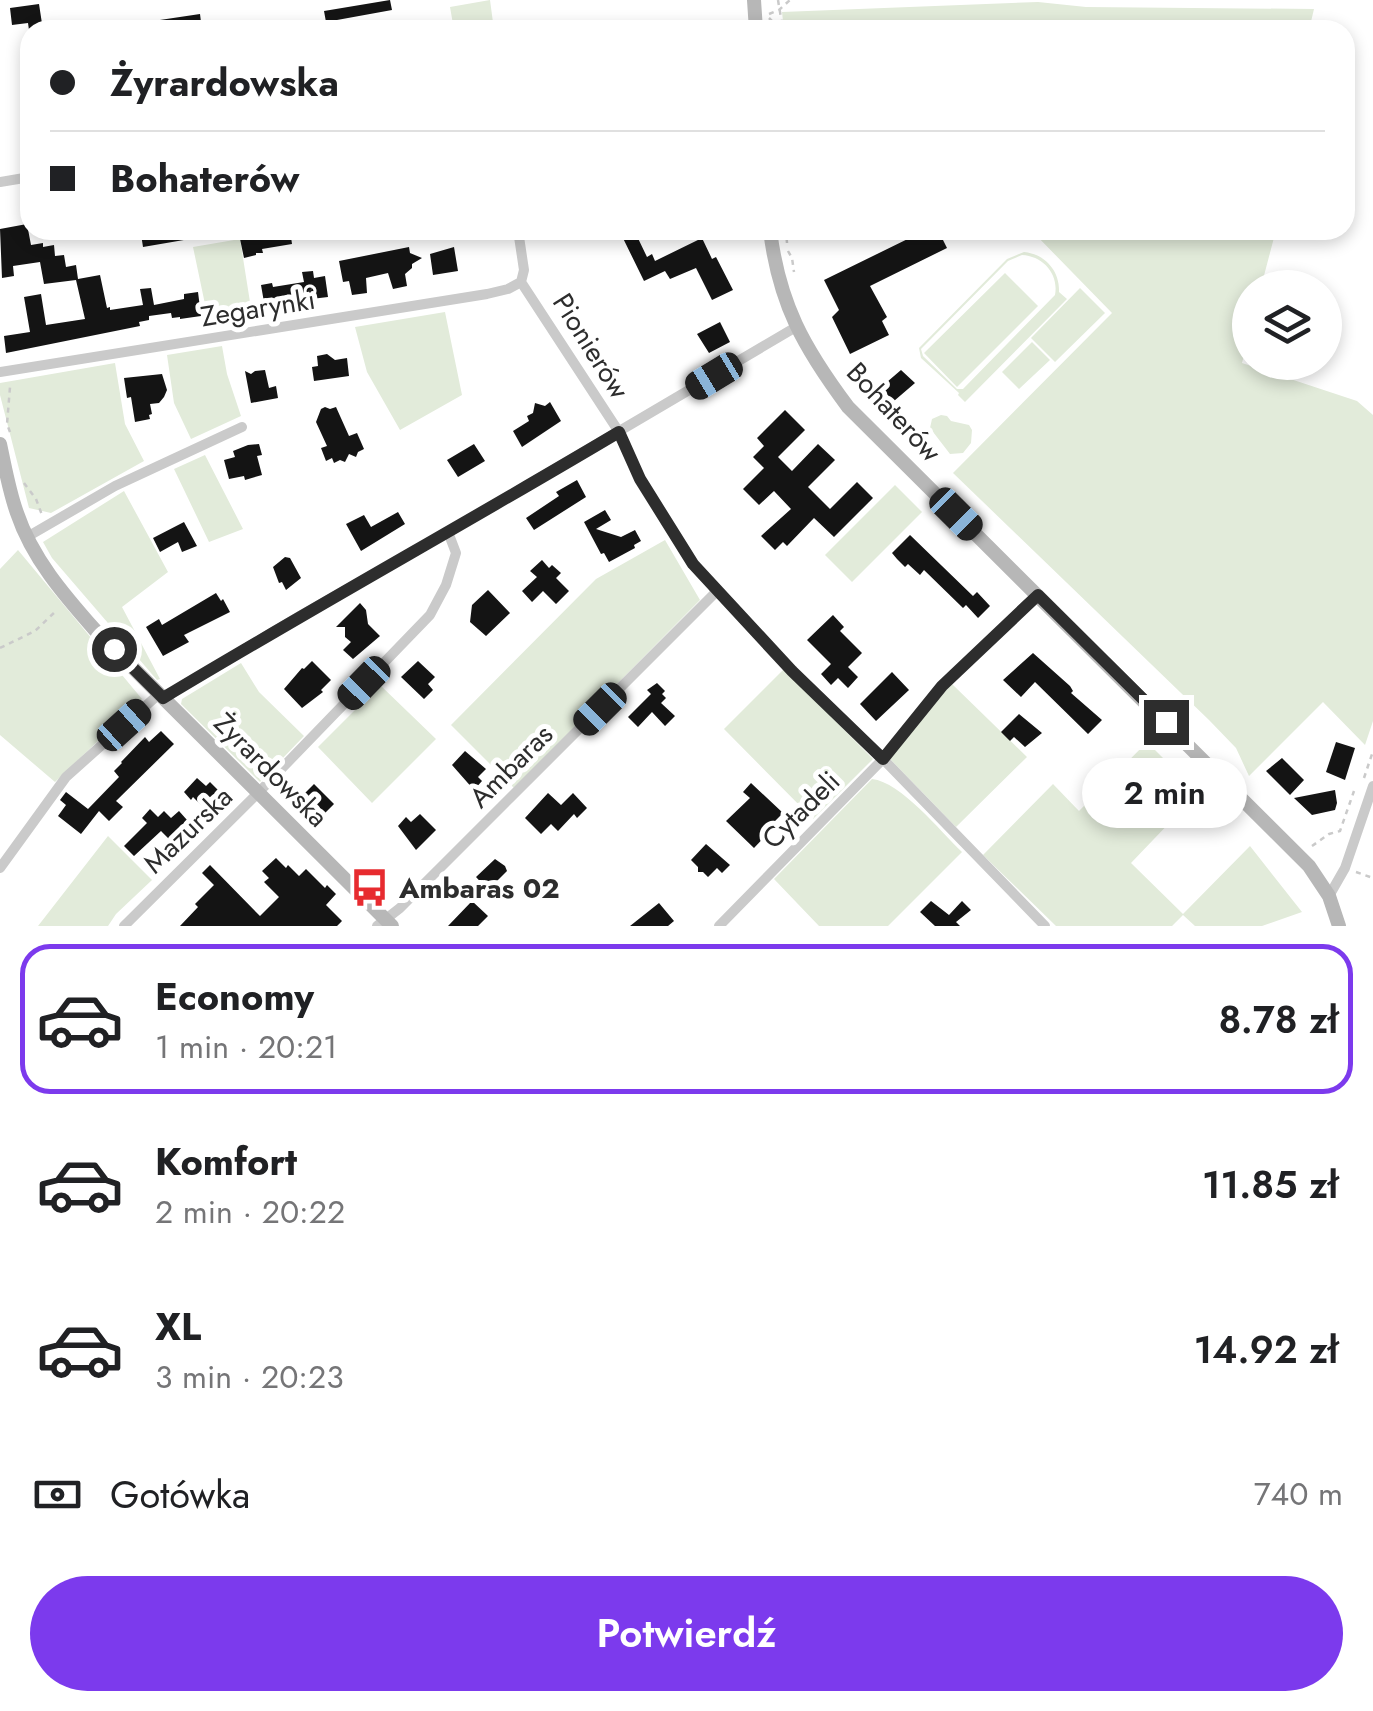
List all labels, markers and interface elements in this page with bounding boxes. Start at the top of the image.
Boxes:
text: Żyrardowska [110,55,339,110]
text: Bohaterów [110,151,299,206]
map controls [1232,270,1342,380]
button: layers [1232,270,1342,380]
street label: Zegarynki [198,279,318,337]
street label: Pionierów [543,285,639,407]
car [681,348,747,404]
street label: Bohaterów [837,353,951,471]
car [924,482,988,546]
route start [92,627,137,672]
car [332,651,396,715]
car [568,677,632,741]
car [92,694,156,756]
route end [1144,700,1189,745]
street label: Żyrardowska [204,703,338,837]
street label: Ambaras [460,715,562,817]
callout: 2 min [1084,757,1248,827]
street label: Cytadeli [753,762,849,858]
text: 2 min [1123,770,1206,816]
street label: Mazurska [134,777,242,883]
bus stop icon: Ambaras 02 [348,867,390,909]
place label: Ambaras 02 [398,868,560,909]
text: Economy [155,969,314,1024]
icon: car [35,974,125,1064]
text: 8.78 zł [1219,992,1338,1047]
text: 1 min · 20:21 [155,1024,338,1070]
text: Komfort [155,1134,297,1189]
icon: car [35,1139,125,1229]
text: 11.85 zł [1202,1157,1338,1212]
text: 2 min · 20:22 [155,1189,345,1235]
text: XL [155,1299,201,1354]
icon: car [35,1304,125,1394]
text: 14.92 zł [1194,1322,1338,1377]
text: 3 min · 20:23 [155,1354,344,1400]
icon: cash [30,1467,85,1522]
text: Gotówka [110,1467,250,1522]
text: 740 m [1254,1471,1343,1517]
button: Potwierdź [30,1576,1343,1691]

